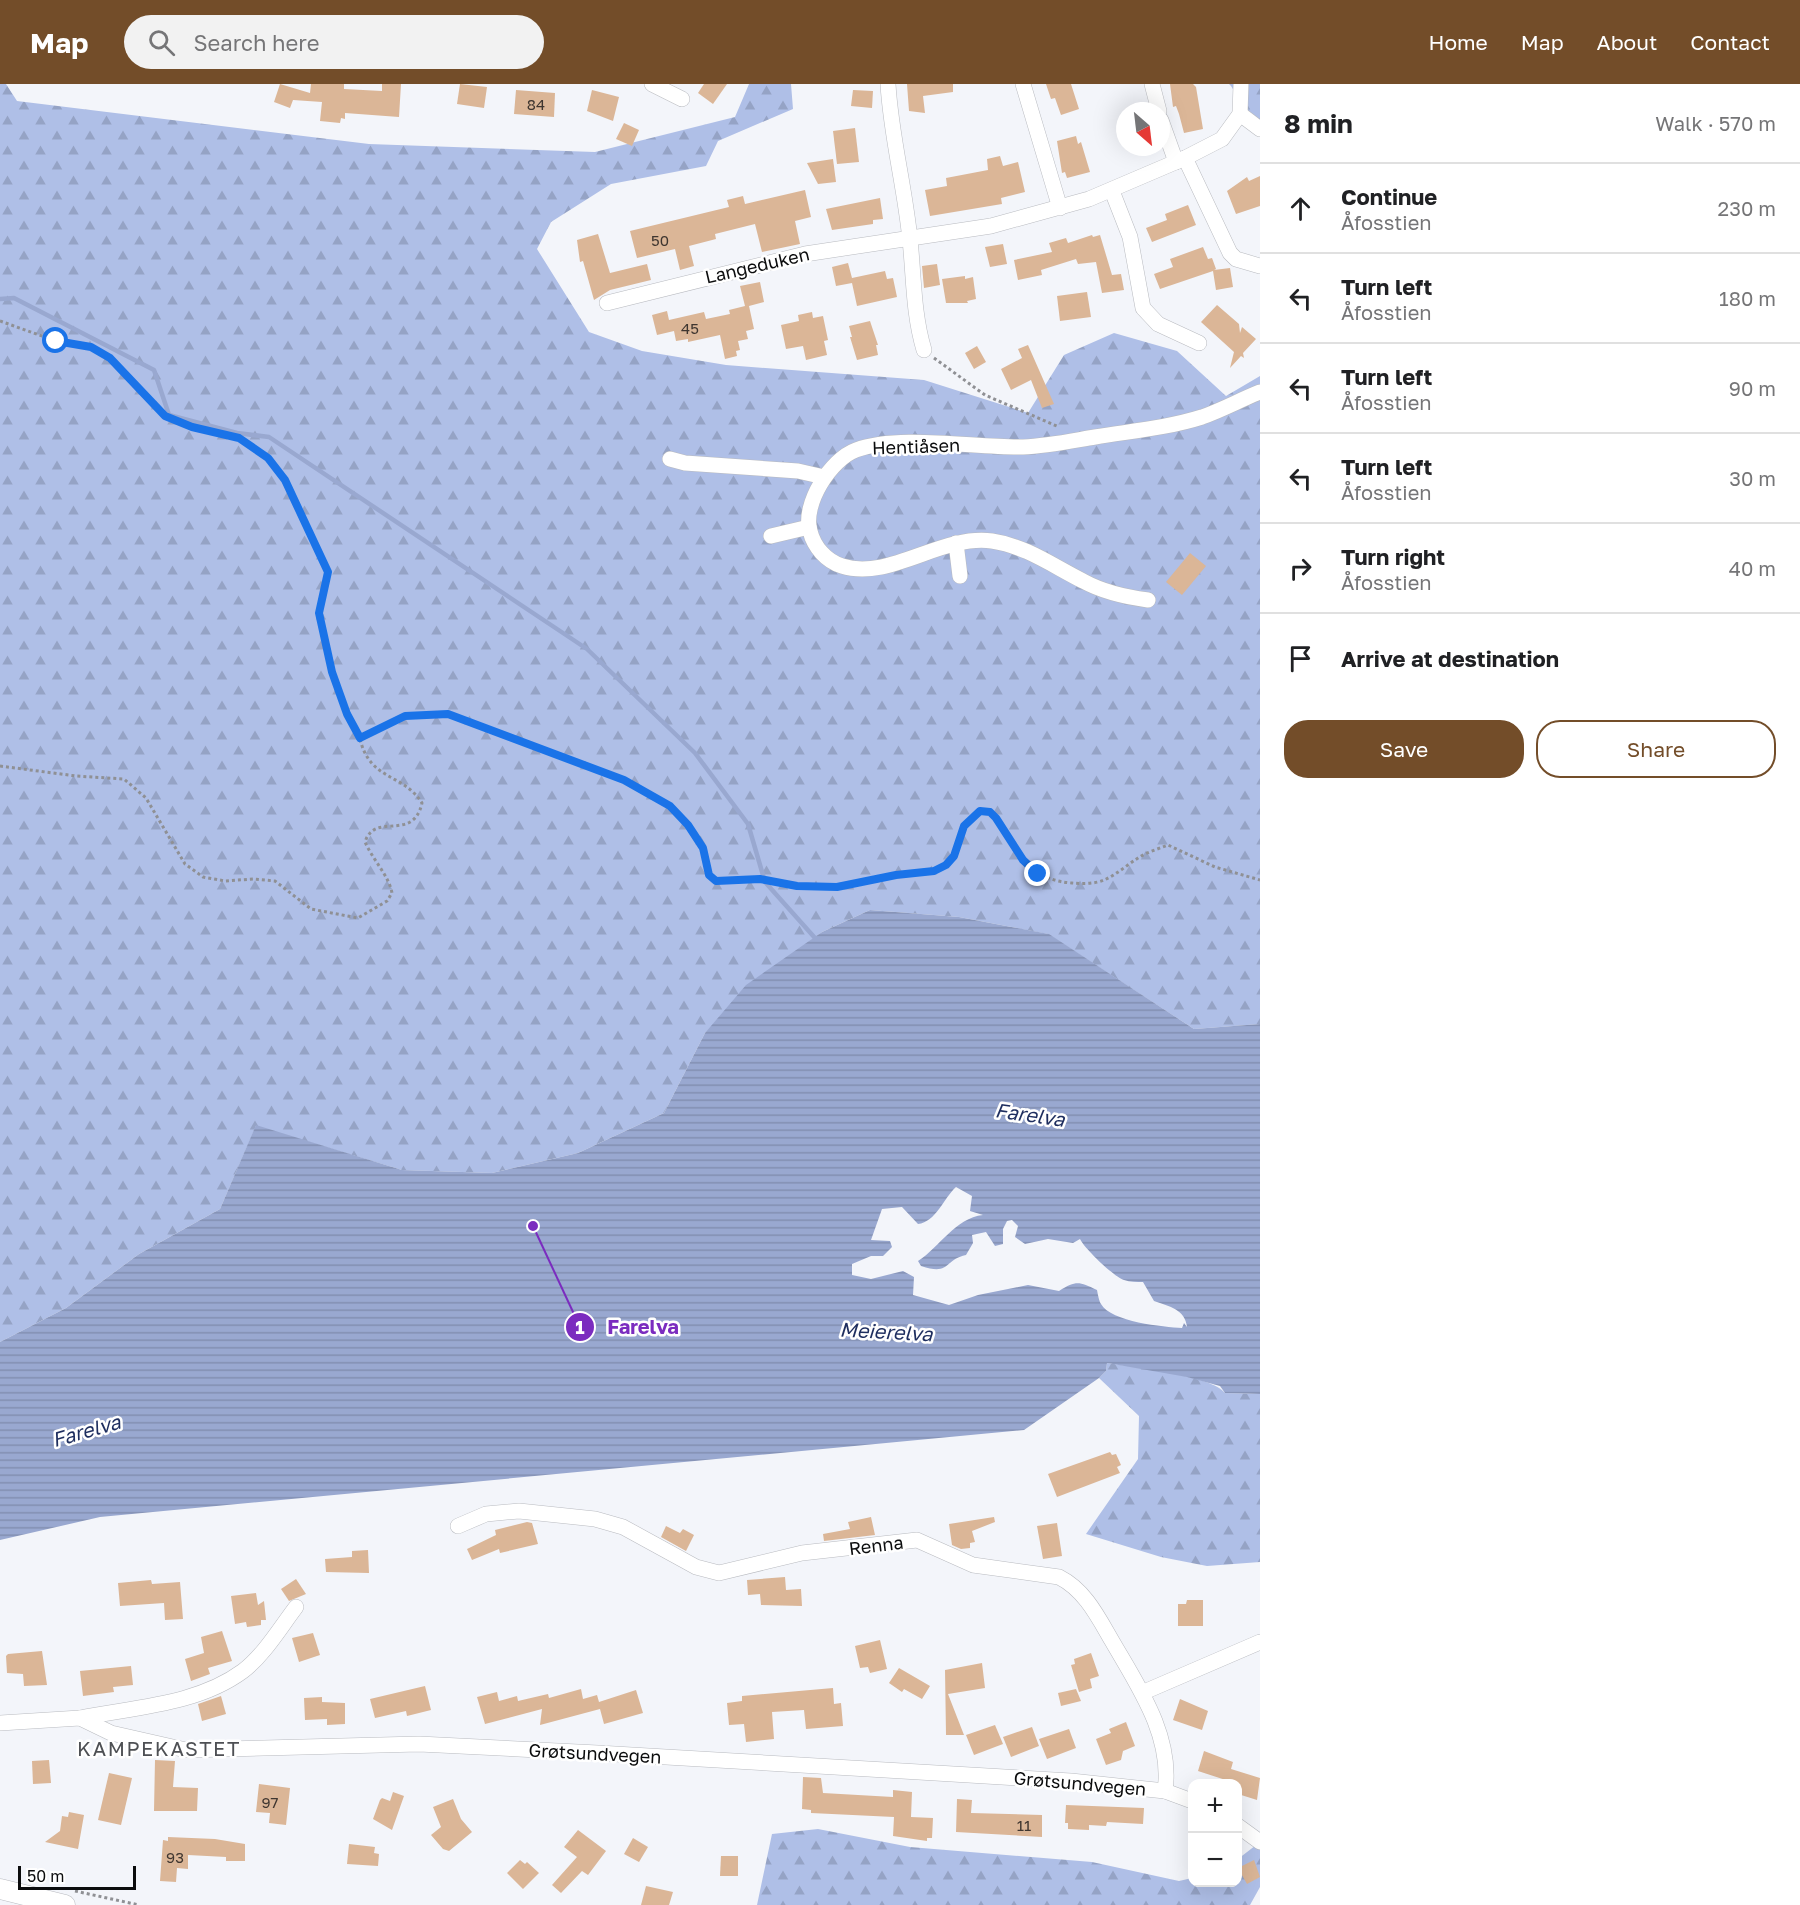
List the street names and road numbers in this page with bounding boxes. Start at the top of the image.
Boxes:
street label: Langeduken [703,242,811,288]
street label: Hentiåsen [872,433,960,459]
street label: Renna [847,1531,905,1559]
street label: Grøtsundvegen [528,1739,662,1767]
street label: Grøtsundvegen [1013,1766,1147,1800]

